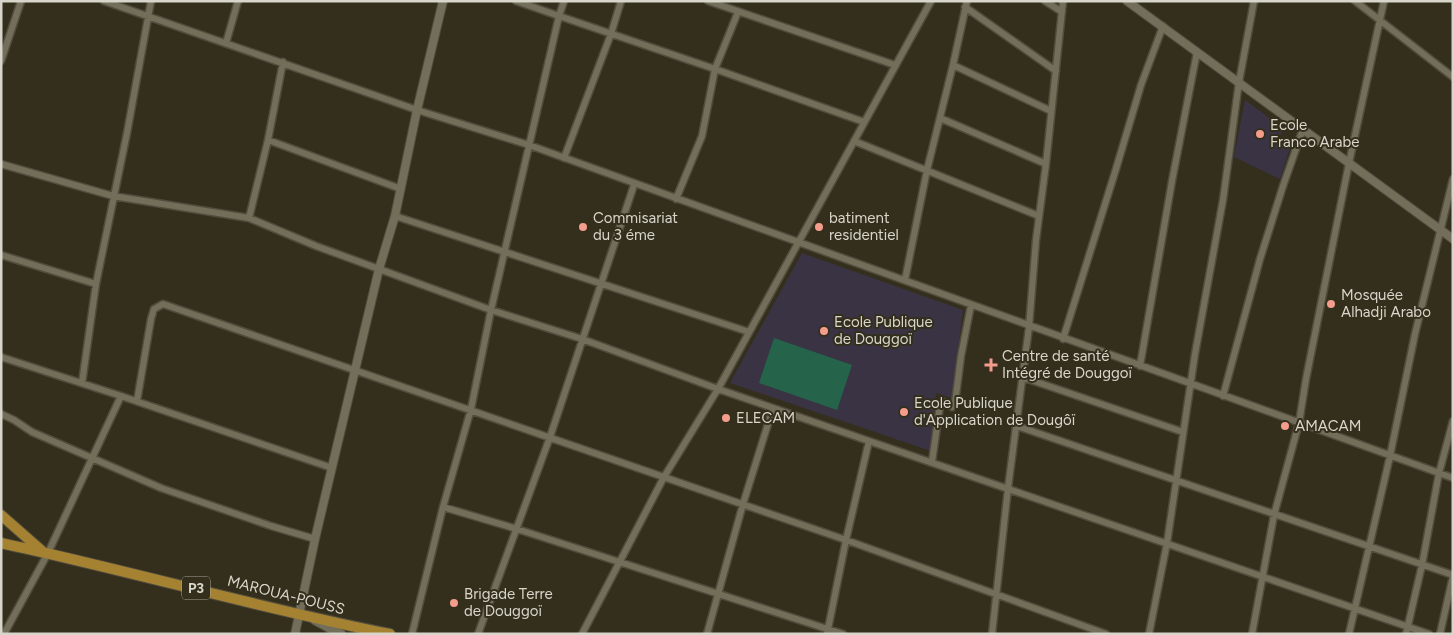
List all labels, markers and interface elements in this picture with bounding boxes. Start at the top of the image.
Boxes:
place label: Ecole Franco Arabe [1270,116,1359,151]
marker: Ecole Franco Arabe [1254,128,1266,140]
place label: Commisariat du 3 éme [593,209,678,244]
place label: batiment residentiel [829,209,899,244]
marker: Commisariat du 3 éme [577,221,589,233]
marker: batiment residentiel [813,221,825,233]
place label: Mosquée Alhadji Arabo [1341,286,1431,321]
marker: Mosquée Alhadji Arabo [1325,298,1337,310]
place label: Ecole Publique de Douggoï [834,313,933,348]
marker: Ecole Publique de Douggoï [818,325,830,337]
place label: Centre de santé Intégré de Douggoï [1002,347,1132,382]
marker: Centre de santé Intégré de Douggoï [984,358,998,372]
place label: Ecole Publique d'Application de Dougôï [914,394,1076,429]
marker: Ecole Publique d'Application de Dougôï [898,406,910,418]
place label: ELECAM [736,409,795,427]
marker: ELECAM [720,412,732,424]
place label: AMACAM [1295,417,1361,435]
marker: AMACAM [1279,420,1291,432]
street label: MAROUA-POUSS [225,572,347,618]
road number: P3 [182,576,210,600]
place label: Brigade Terre de Douggoï [464,585,553,620]
marker: Brigade Terre de Douggoï [448,597,460,609]

